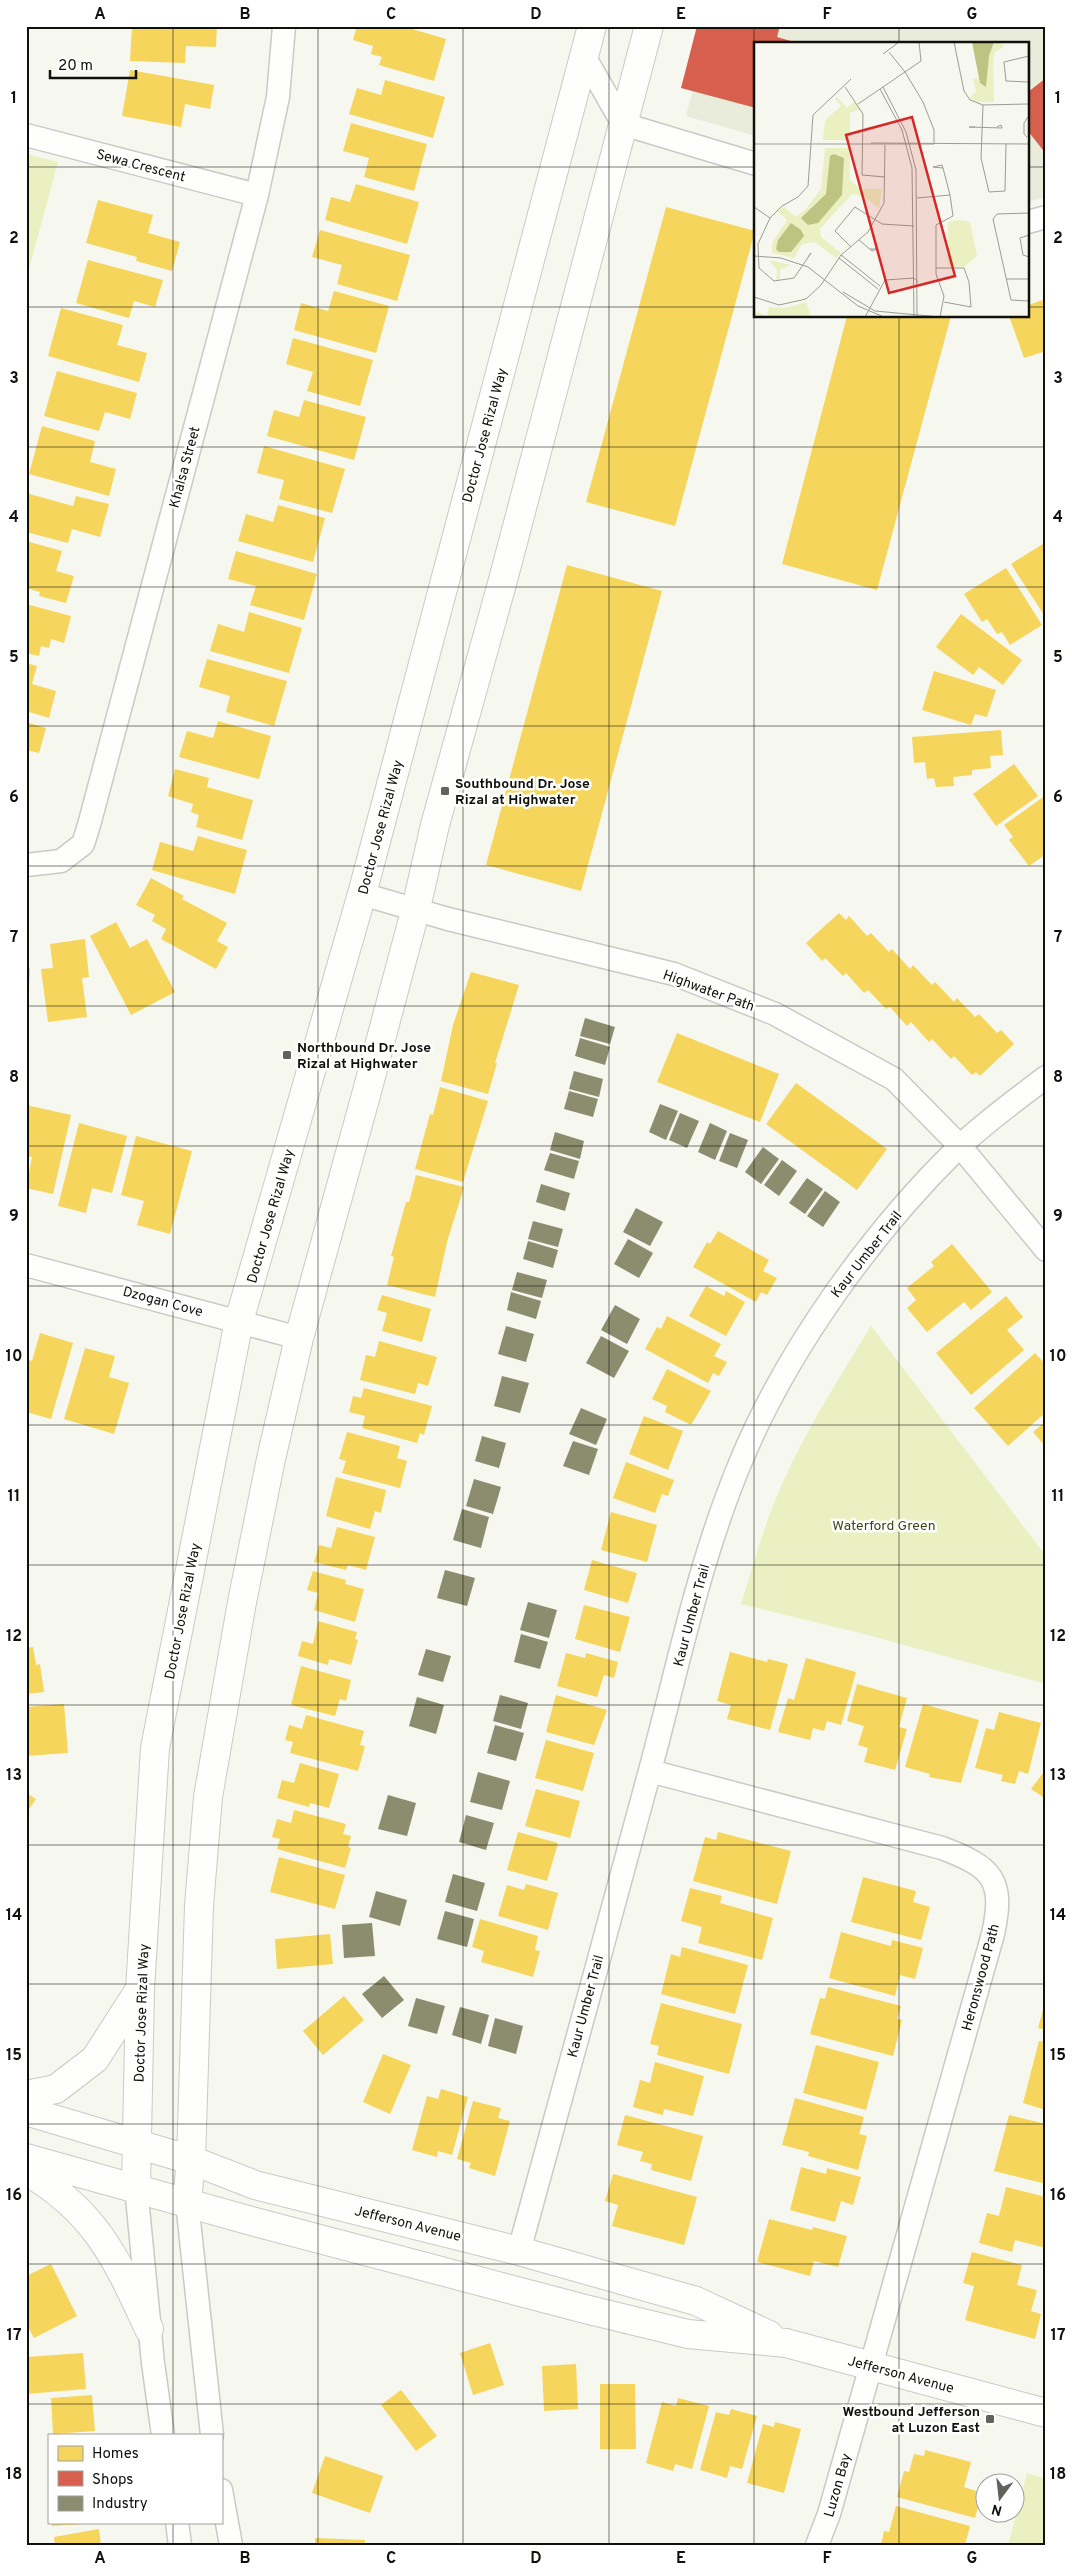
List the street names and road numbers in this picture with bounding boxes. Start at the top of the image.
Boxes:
street label: Sewa Crescent [94,146,187,187]
street label: Doctor Jose Rizal Way [459,366,512,505]
street label: Khalsa Street [166,425,205,510]
street label: Doctor Jose Rizal Way [355,758,408,897]
street label: Highwater Path [660,967,757,1016]
street label: Doctor Jose Rizal Way [244,1147,299,1285]
street label: Kaur Umber Trail [828,1208,906,1302]
street label: Dzogan Cove [121,1284,205,1321]
street label: Doctor Jose Rizal Way [162,1542,205,1681]
street label: Kaur Umber Trail [671,1562,714,1668]
street label: Heronswood Path [959,1922,1004,2033]
street label: Doctor Jose Rizal Way [132,1943,153,2083]
street label: Kaur Umber Trail [565,1953,608,2059]
street label: Jefferson Avenue [353,2203,463,2246]
street label: Jefferson Avenue [846,2353,956,2398]
street label: Luzon Bay [821,2452,856,2519]

